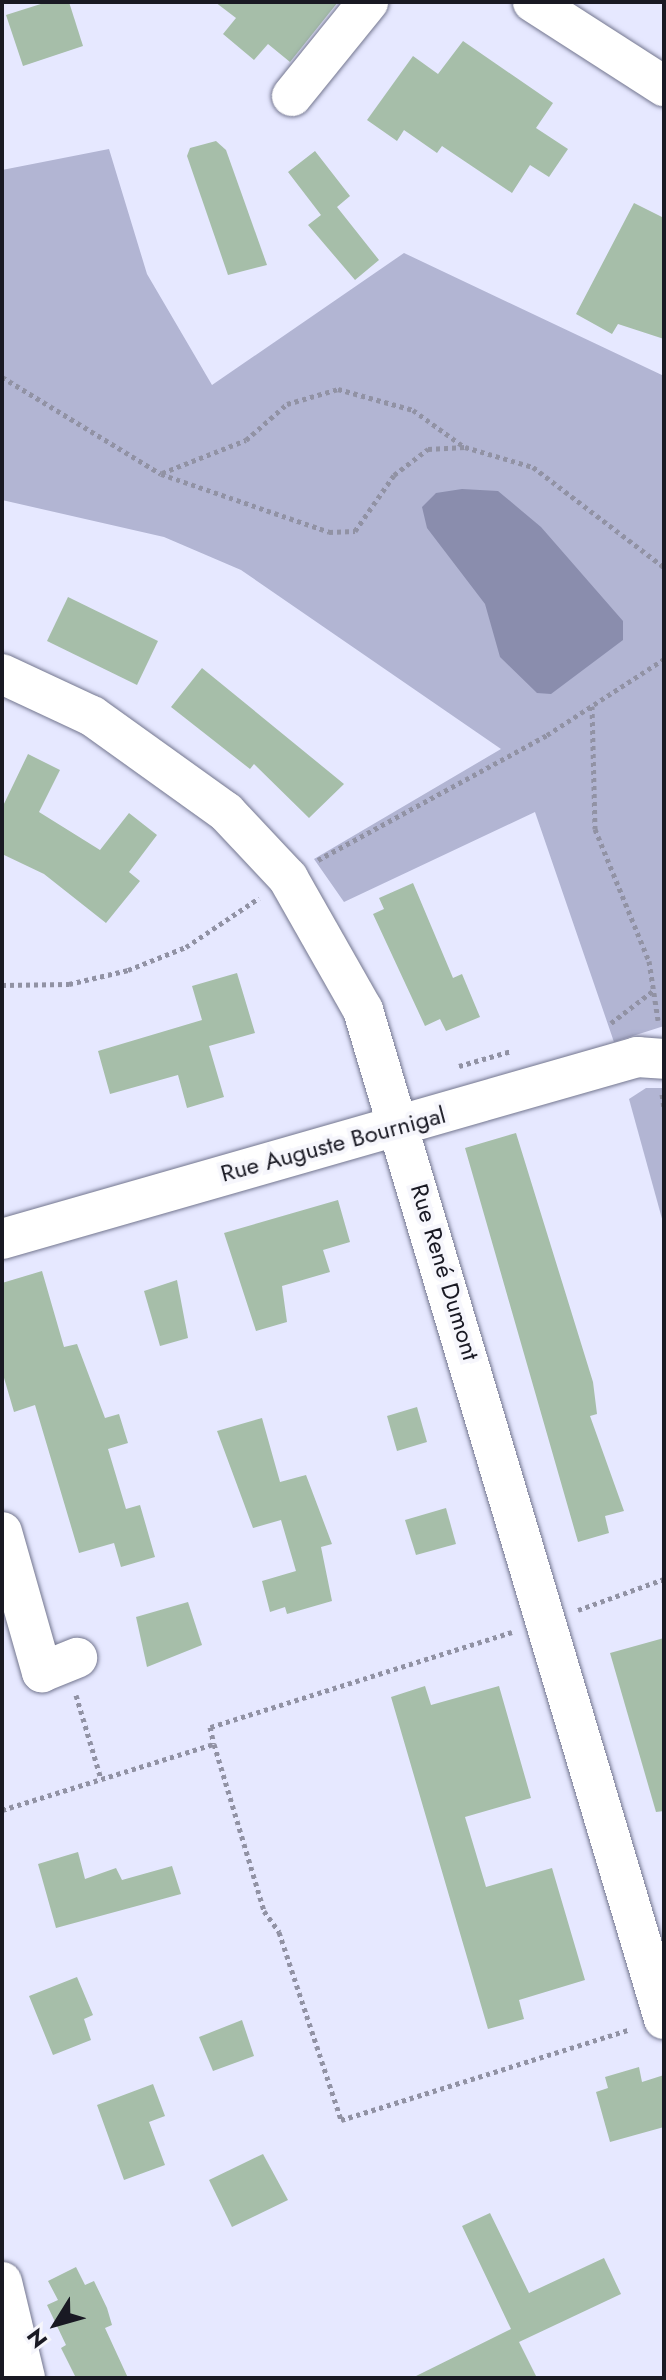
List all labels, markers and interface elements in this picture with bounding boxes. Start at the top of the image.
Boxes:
street label: Rue Auguste Bournigal [217,1100,449,1188]
street label: Rue René Dumont [405,1180,485,1364]
north arrow [16,2284,96,2364]
text: N [19,2322,55,2355]

